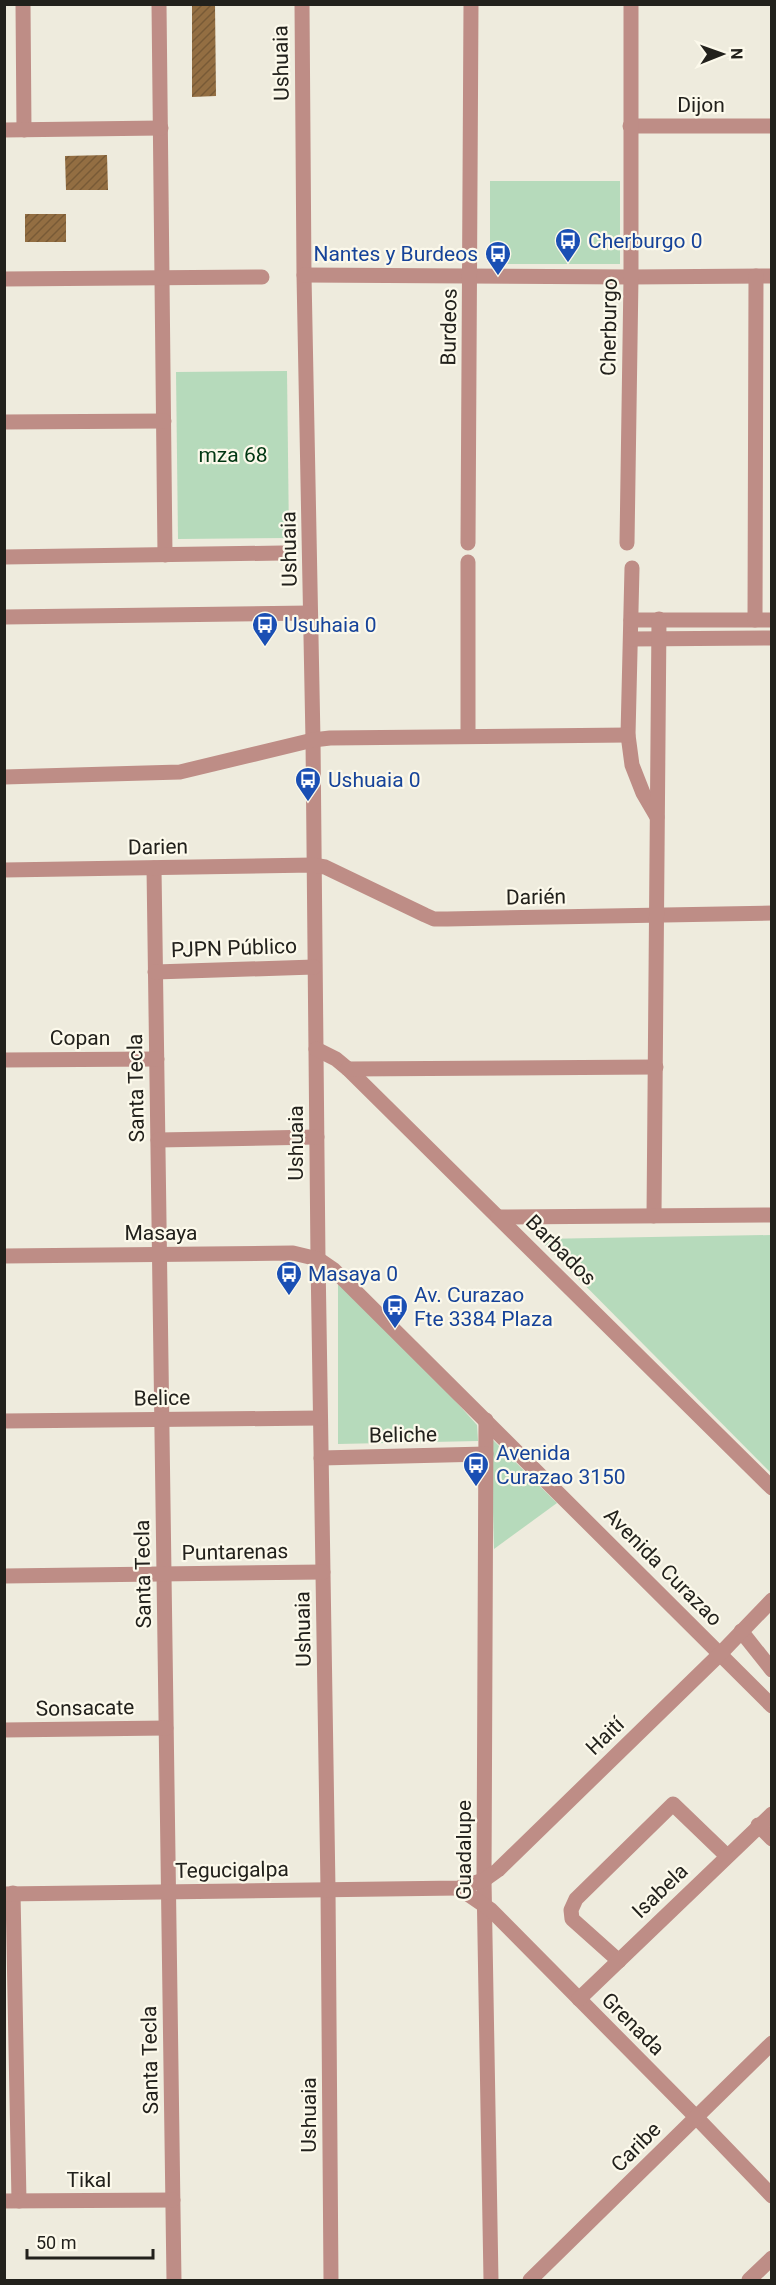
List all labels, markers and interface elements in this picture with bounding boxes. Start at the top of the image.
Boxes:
north arrow [692,24,752,84]
street label: Ushuaia [268,25,294,101]
text: N [727,48,746,60]
street label: Dijon [677,93,725,117]
bus stop icon: Cherburgo 0 [553,226,583,264]
place label: Cherburgo 0 [588,229,703,253]
bus stop icon: Nantes y Burdeos [483,239,513,277]
place label: Nantes y Burdeos [313,242,478,266]
street label: Cherburgo [596,278,622,376]
street label: Burdeos [436,288,462,366]
park label: mza 68 [198,443,268,467]
street label: Ushuaia [276,511,302,587]
bus stop icon: Usuhaia 0 [250,610,280,648]
place label: Usuhaia 0 [284,613,377,637]
bus stop icon: Ushuaia 0 [293,765,323,803]
place label: Ushuaia 0 [328,768,421,792]
street label: Darien [128,834,188,860]
street label: Darién [506,884,566,910]
street label: PJPN Público [171,934,297,962]
street label: Copan [50,1026,110,1050]
street label: Santa Tecla [123,1033,149,1143]
street label: Ushuaia [284,1105,308,1181]
street label: Barbados [521,1210,601,1290]
street label: Masaya [124,1221,198,1245]
bus stop icon: Masaya 0 [274,1259,304,1297]
place label: Masaya 0 [308,1262,398,1286]
place label: Av. Curazao Fte 3384 Plaza [414,1283,553,1331]
bus stop icon: Av. Curazao Fte 3384 Plaza [380,1292,410,1330]
street label: Belice [134,1386,190,1410]
street label: Beliche [369,1422,437,1448]
place label: Avenida Curazao 3150 [496,1441,626,1489]
bus stop icon: Avenida Curazao 3150 [461,1450,491,1488]
street label: Avenida Curazao [599,1503,727,1631]
street label: Santa Tecla [130,1519,156,1629]
street label: Puntarenas [181,1539,289,1565]
street label: Ushuaia [290,1591,316,1667]
street label: Sonsacate [35,1695,135,1721]
street label: Haití [581,1712,630,1760]
street label: Guadalupe [452,1800,476,1900]
street label: Tegucigalpa [175,1857,289,1883]
street label: Isabela [627,1859,693,1923]
street label: Grenada [597,1988,669,2060]
street label: Santa Tecla [137,2005,163,2115]
street label: Ushuaia [297,2077,321,2153]
street label: Caribe [606,2117,666,2177]
street label: Tikal [67,2168,111,2192]
scale bar [27,2222,153,2260]
text: 50 m [36,2232,76,2253]

